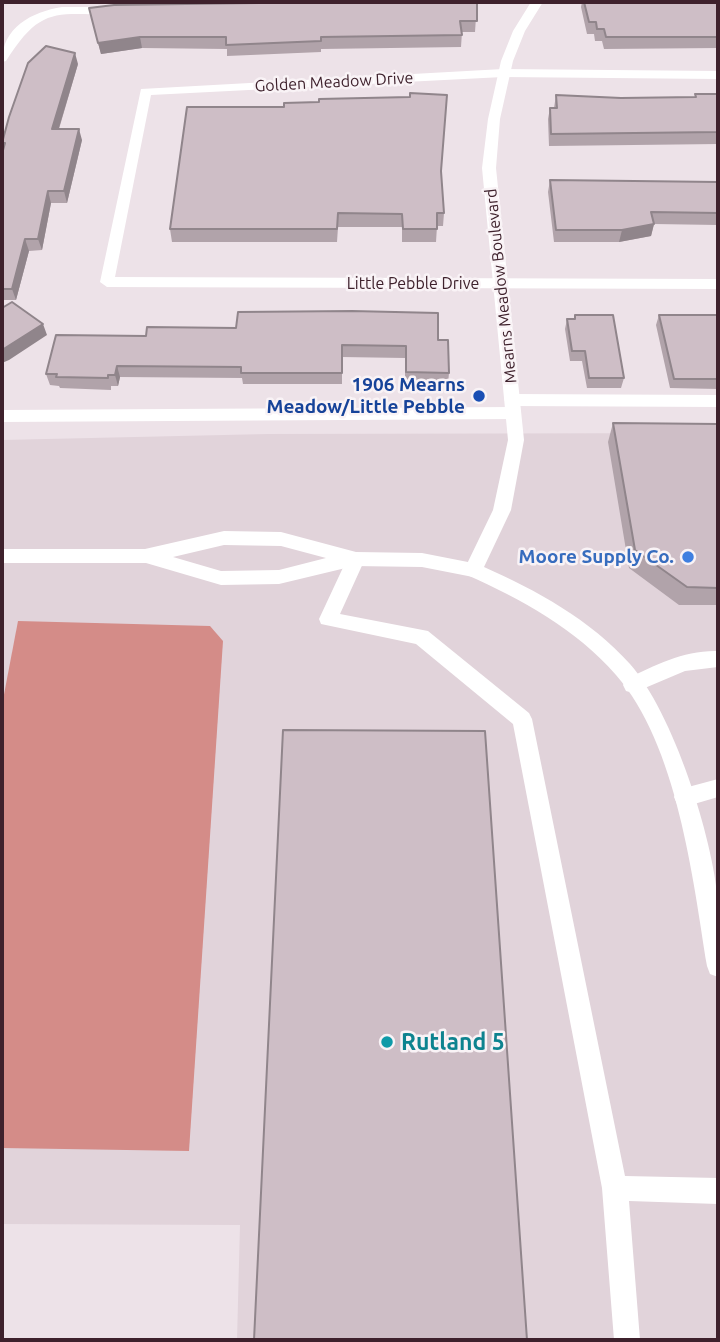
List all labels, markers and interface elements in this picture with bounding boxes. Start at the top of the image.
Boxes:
street label: Golden Meadow Drive [254,68,414,96]
street label: Mearns Meadow Boulevard [481,188,521,384]
street label: Little Pebble Drive [347,274,479,294]
place label: 1906 Mearns Meadow/Little Pebble [266,374,465,418]
marker: 1906 Mearns Meadow/Little Pebble [471,388,487,404]
place label: Moore Supply Co. [519,546,674,568]
marker: Moore Supply Co. [680,549,696,565]
place label: Rutland 5 [401,1028,505,1056]
marker: Rutland 5 [379,1034,395,1050]

